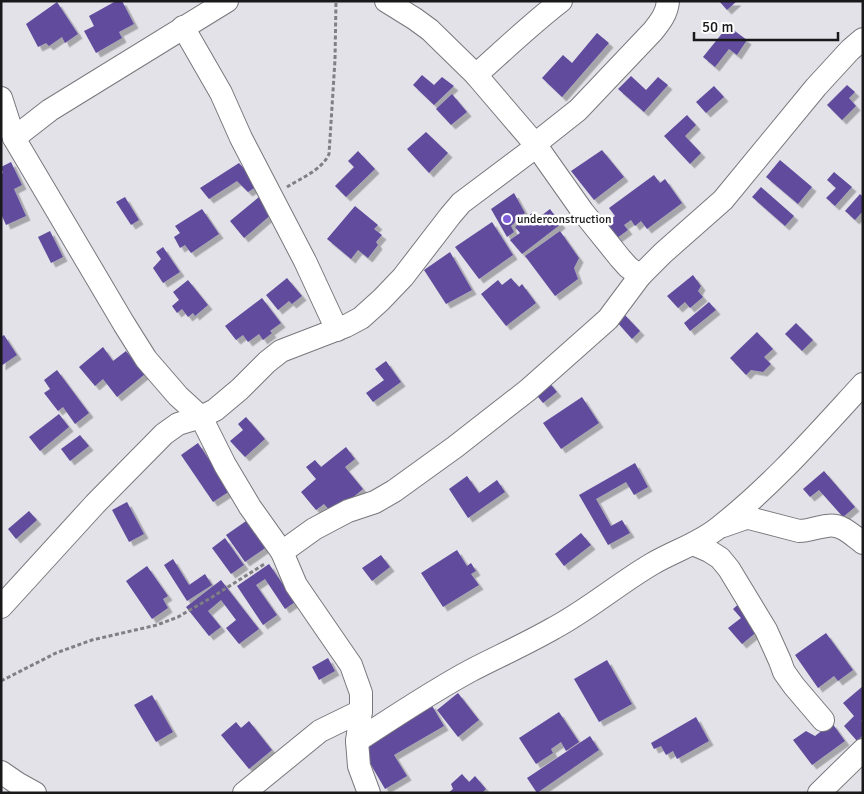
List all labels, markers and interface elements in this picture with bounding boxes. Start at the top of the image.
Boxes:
scale bar [694,10,838,42]
text: 50 m [702,18,733,36]
place label: underconstruction [517,212,611,227]
marker: underconstruction [501,213,513,225]

